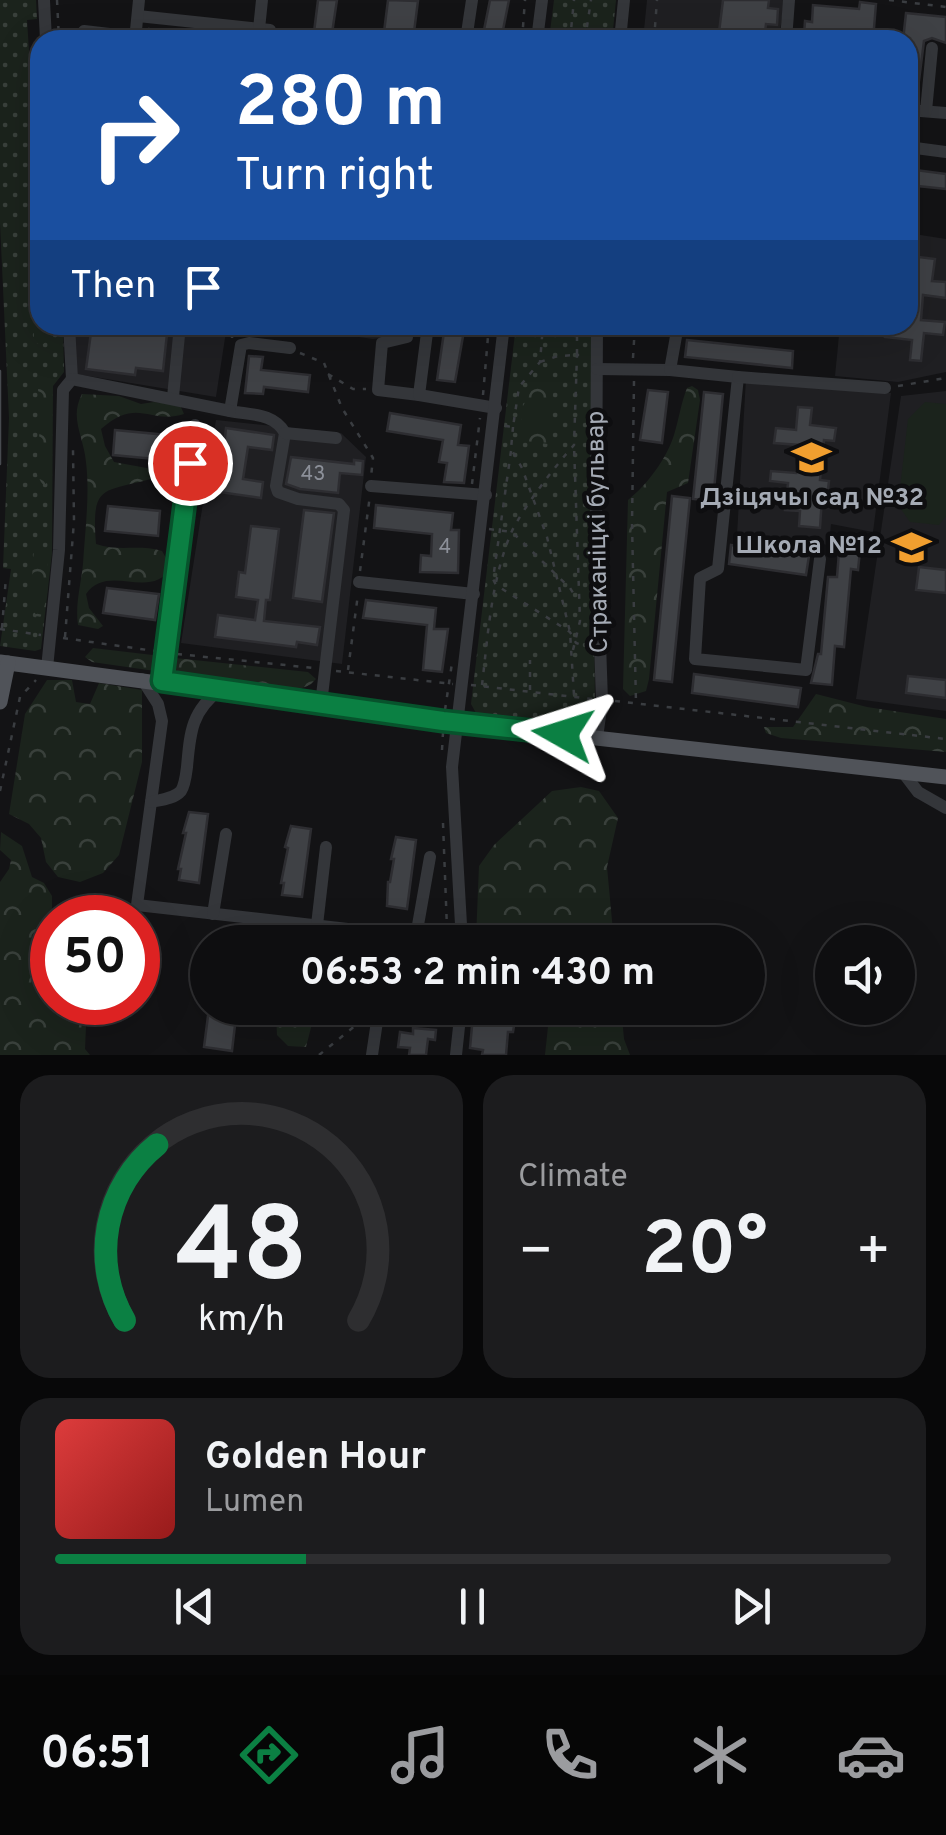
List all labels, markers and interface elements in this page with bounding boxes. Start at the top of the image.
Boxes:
text: 280 m [235,62,446,151]
icon: right [70,70,200,200]
text: Turn right [235,149,434,206]
icon: arrive [176,260,231,315]
text: Then [70,263,156,312]
street label: Страканіцкі бульвар [581,410,617,654]
pin [148,421,233,506]
icon: arrive [163,436,218,491]
school or university icon: Дзіцячы сад №32 [791,437,833,479]
house number: 43 [301,462,325,488]
place label: Дзіцячы сад №32 [700,483,924,515]
school or university icon: Школа №12 [891,526,933,568]
place label: Школа №12 [736,531,882,563]
house number: 4 [439,535,451,561]
position arrow [511,682,615,786]
speed limit sign: 50 [30,895,160,1025]
map controls [815,925,915,1025]
button: sound [815,925,915,1025]
text: 06:53 · 2 min · 430 m [300,950,655,999]
text: Climate [518,1158,628,1198]
text: 48 [175,1186,308,1318]
text: 20° [641,1206,768,1301]
text: − [518,1219,553,1289]
text: + [856,1219,891,1289]
text: km/h [198,1298,285,1344]
text: Golden Hour [205,1434,426,1483]
text: Lumen [205,1483,304,1523]
icon: previous [167,1579,222,1634]
icon: pause [445,1579,500,1634]
icon: next [724,1579,779,1634]
icon: directions [234,1720,304,1790]
icon: music [385,1720,455,1790]
icon: phone [535,1720,605,1790]
icon: climate [685,1720,755,1790]
icon: car [836,1720,906,1790]
text: 06:51 [40,1727,154,1784]

